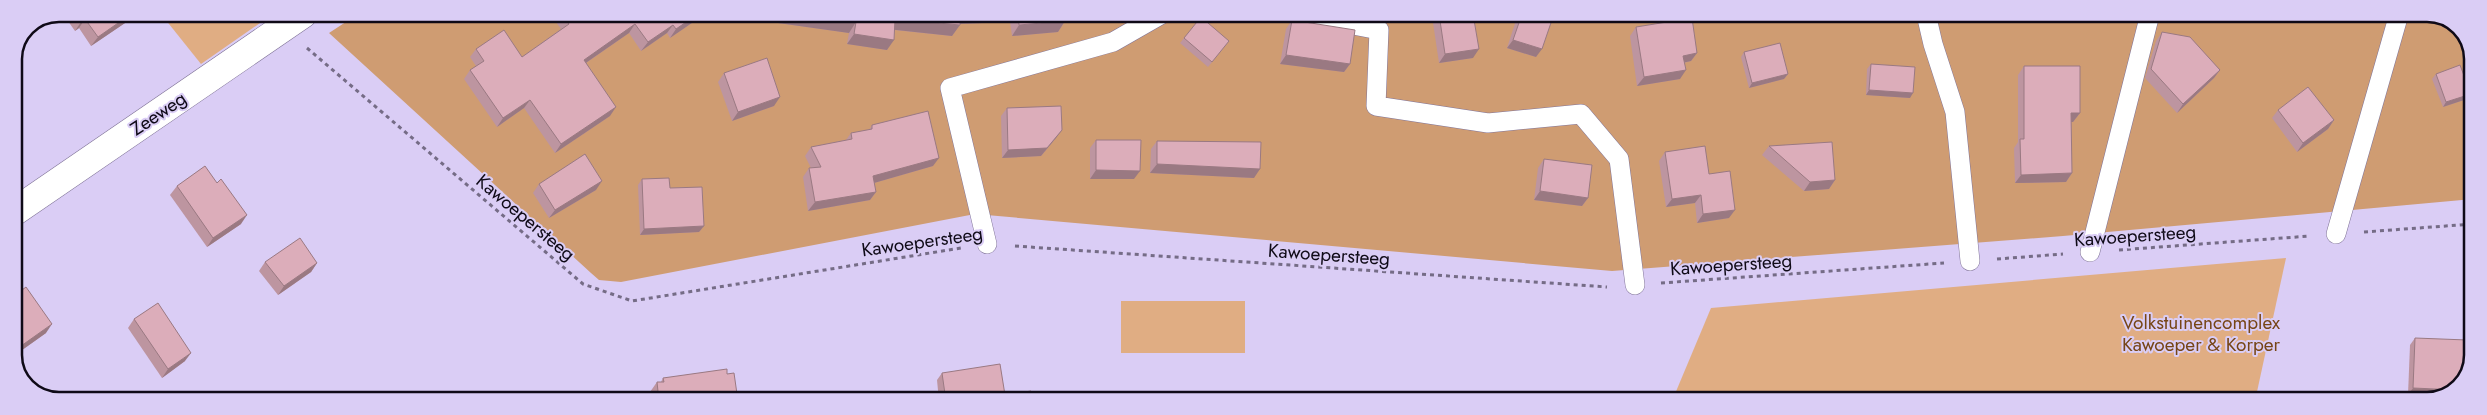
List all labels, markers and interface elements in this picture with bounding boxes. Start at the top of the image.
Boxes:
street label: Zeeweg [125,85,192,142]
street label: Kawoepersteeg [470,168,581,267]
street label: Kawoepersteeg [2073,218,2197,253]
street label: Kawoepersteeg [860,220,985,263]
street label: Kawoepersteeg [1267,237,1391,272]
street label: Kawoepersteeg [1669,247,1793,282]
park label: Volkstuinencomplex Kawoeper & Korper [2122,309,2281,358]

